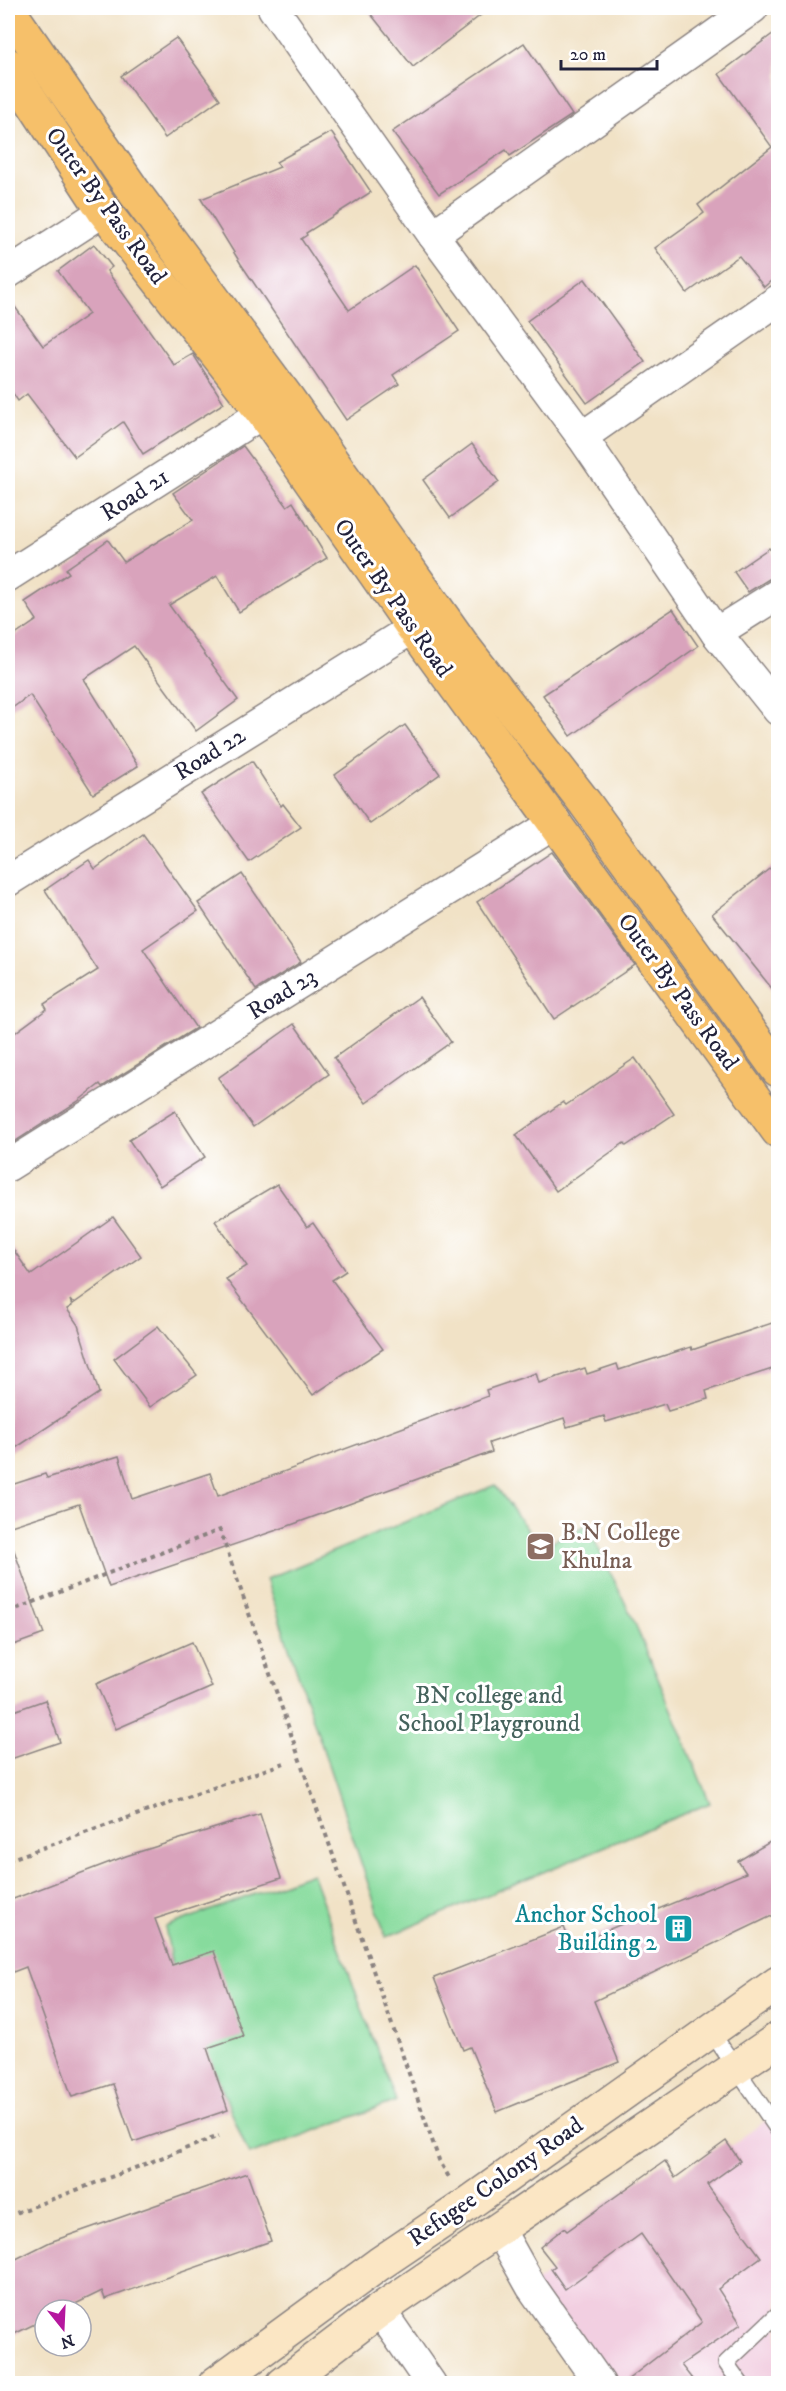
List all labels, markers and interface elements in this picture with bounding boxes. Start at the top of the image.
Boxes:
scale bar [561,33,657,71]
text: 20 m [570,44,606,66]
street label: Outer By Pass Road [39,122,173,290]
street label: Road 21 [95,462,175,528]
street label: Outer By Pass Road [327,513,459,683]
street label: Road 22 [169,720,251,787]
street label: Outer By Pass Road [611,908,745,1076]
street label: Road 23 [242,961,322,1027]
place label: B.N College Khulna [561,1518,680,1576]
school or university icon: B.N College Khulna [524,1531,556,1563]
park label: BN college and School Playground [398,1681,580,1739]
place label: Anchor School Building 2 [515,1900,658,1958]
building icon: Anchor School Building 2 [662,1913,694,1945]
street label: Refugee Colony Road [403,2110,589,2254]
north arrow [33,2298,93,2358]
text: N [58,2330,77,2353]

